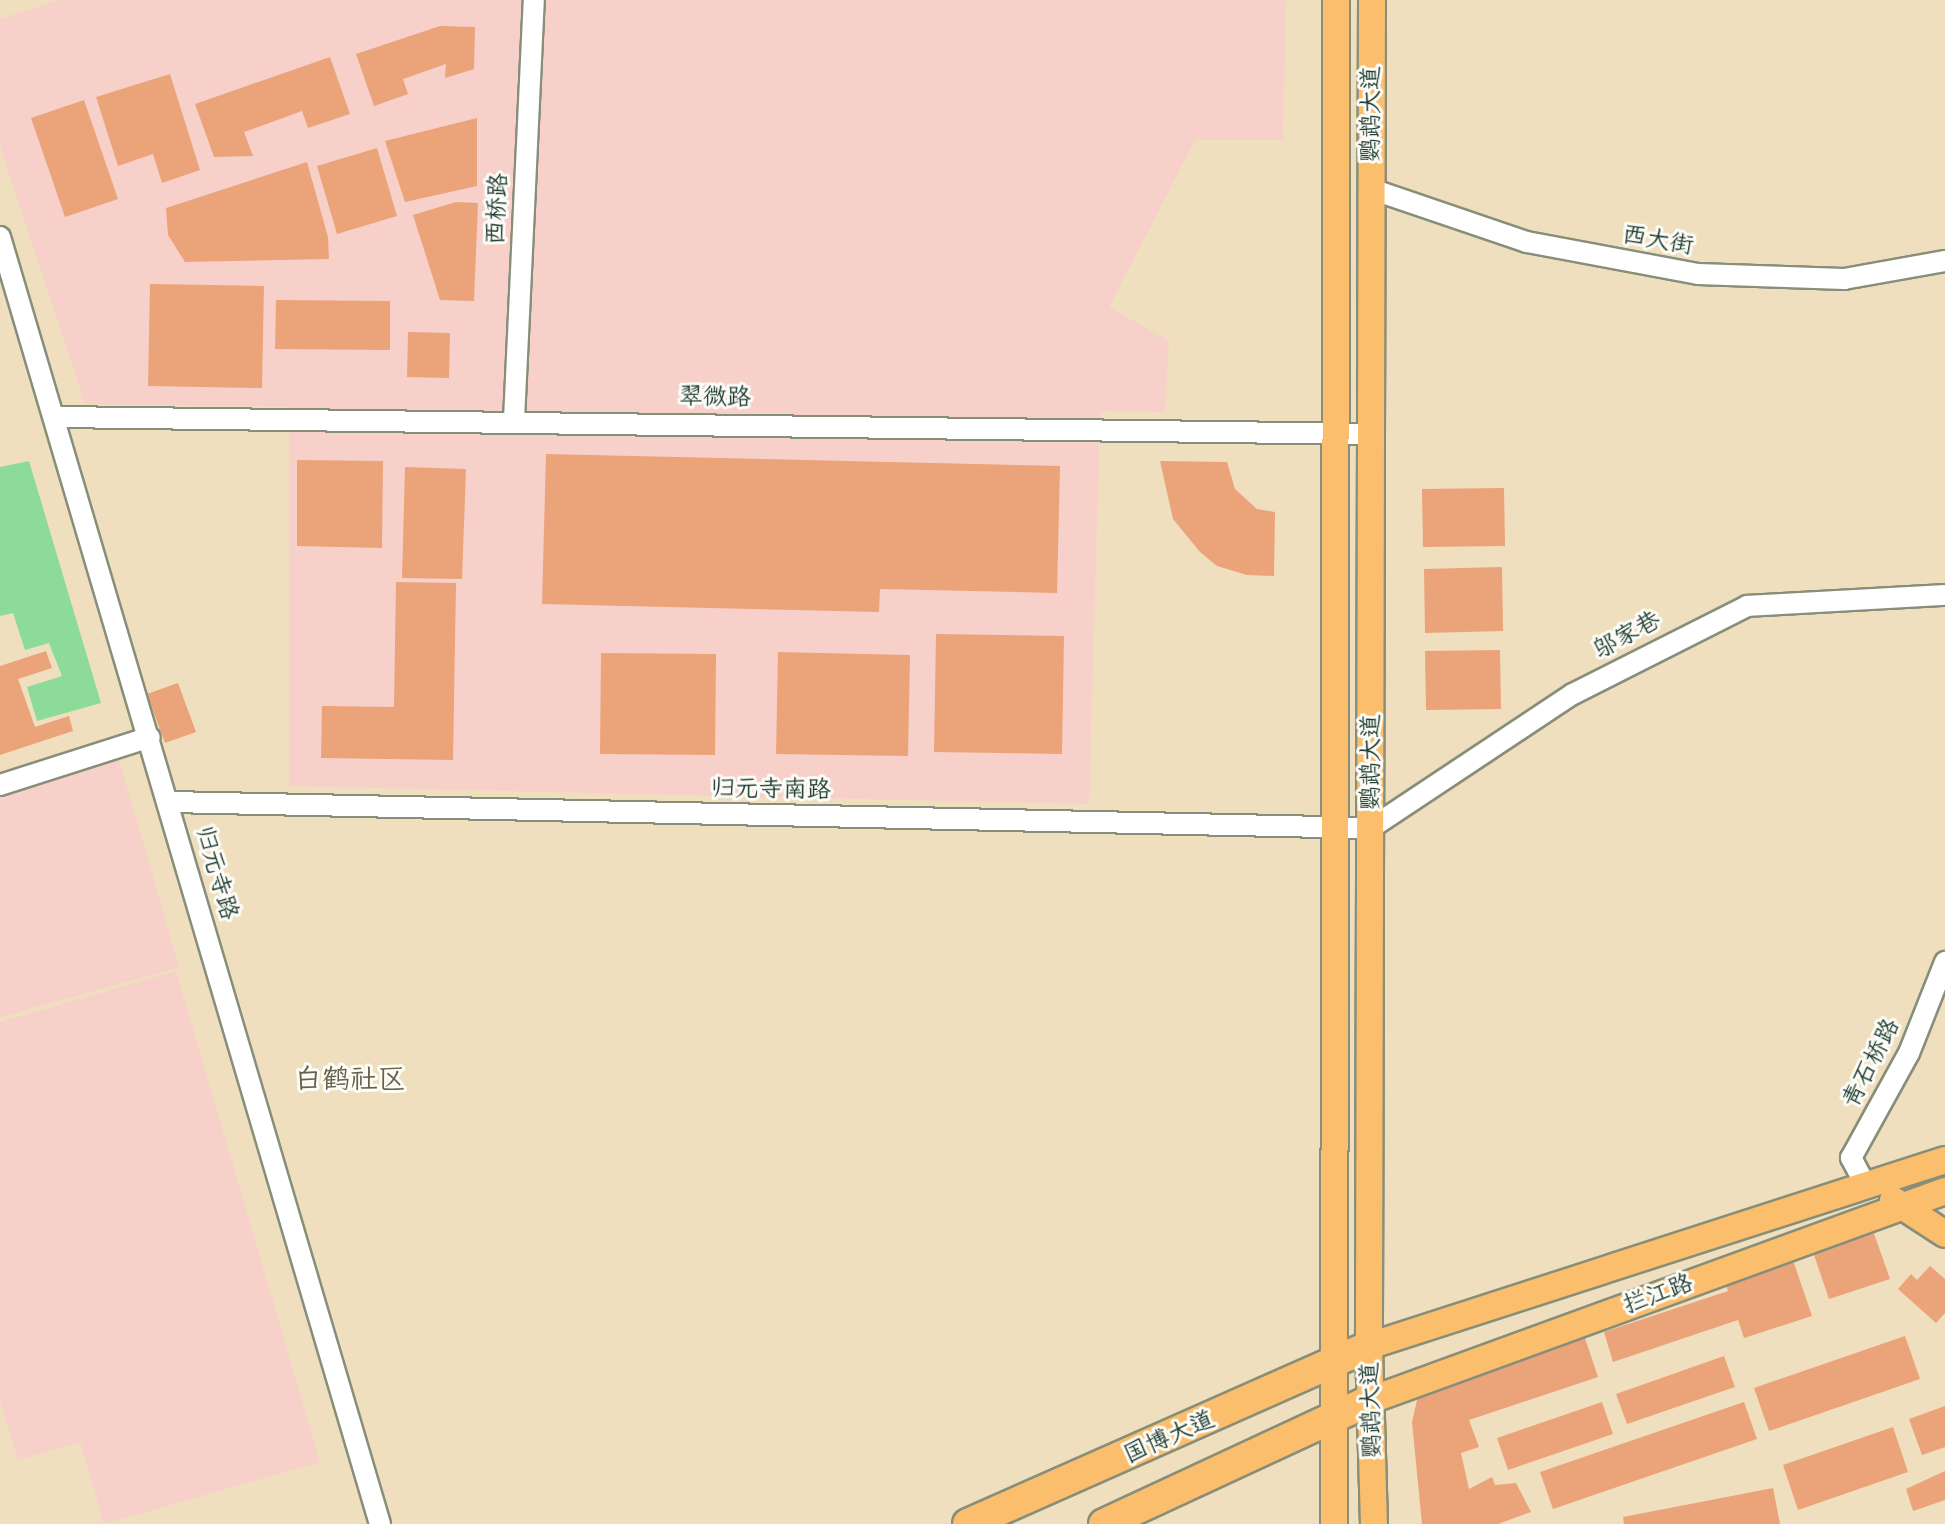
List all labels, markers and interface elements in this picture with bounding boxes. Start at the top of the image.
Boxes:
street label: 鹦鹉大道 [1357,66,1385,162]
street label: 西桥路 [481,172,513,246]
street label: 西大街 [1620,220,1696,260]
street label: 翠微路 [679,382,751,412]
street label: 邬家巷 [1589,605,1665,665]
street label: 鹦鹉大道 [1357,714,1385,810]
street label: 归元寺南路 [711,774,831,804]
street label: 归元寺路 [190,823,244,923]
street label: 青石桥路 [1836,1014,1906,1112]
district label: 白鹤社区 [294,1063,406,1097]
street label: 拦江路 [1619,1268,1697,1320]
street label: 鹦鹉大道 [1355,1362,1387,1458]
street label: 国博大道 [1119,1404,1219,1470]

